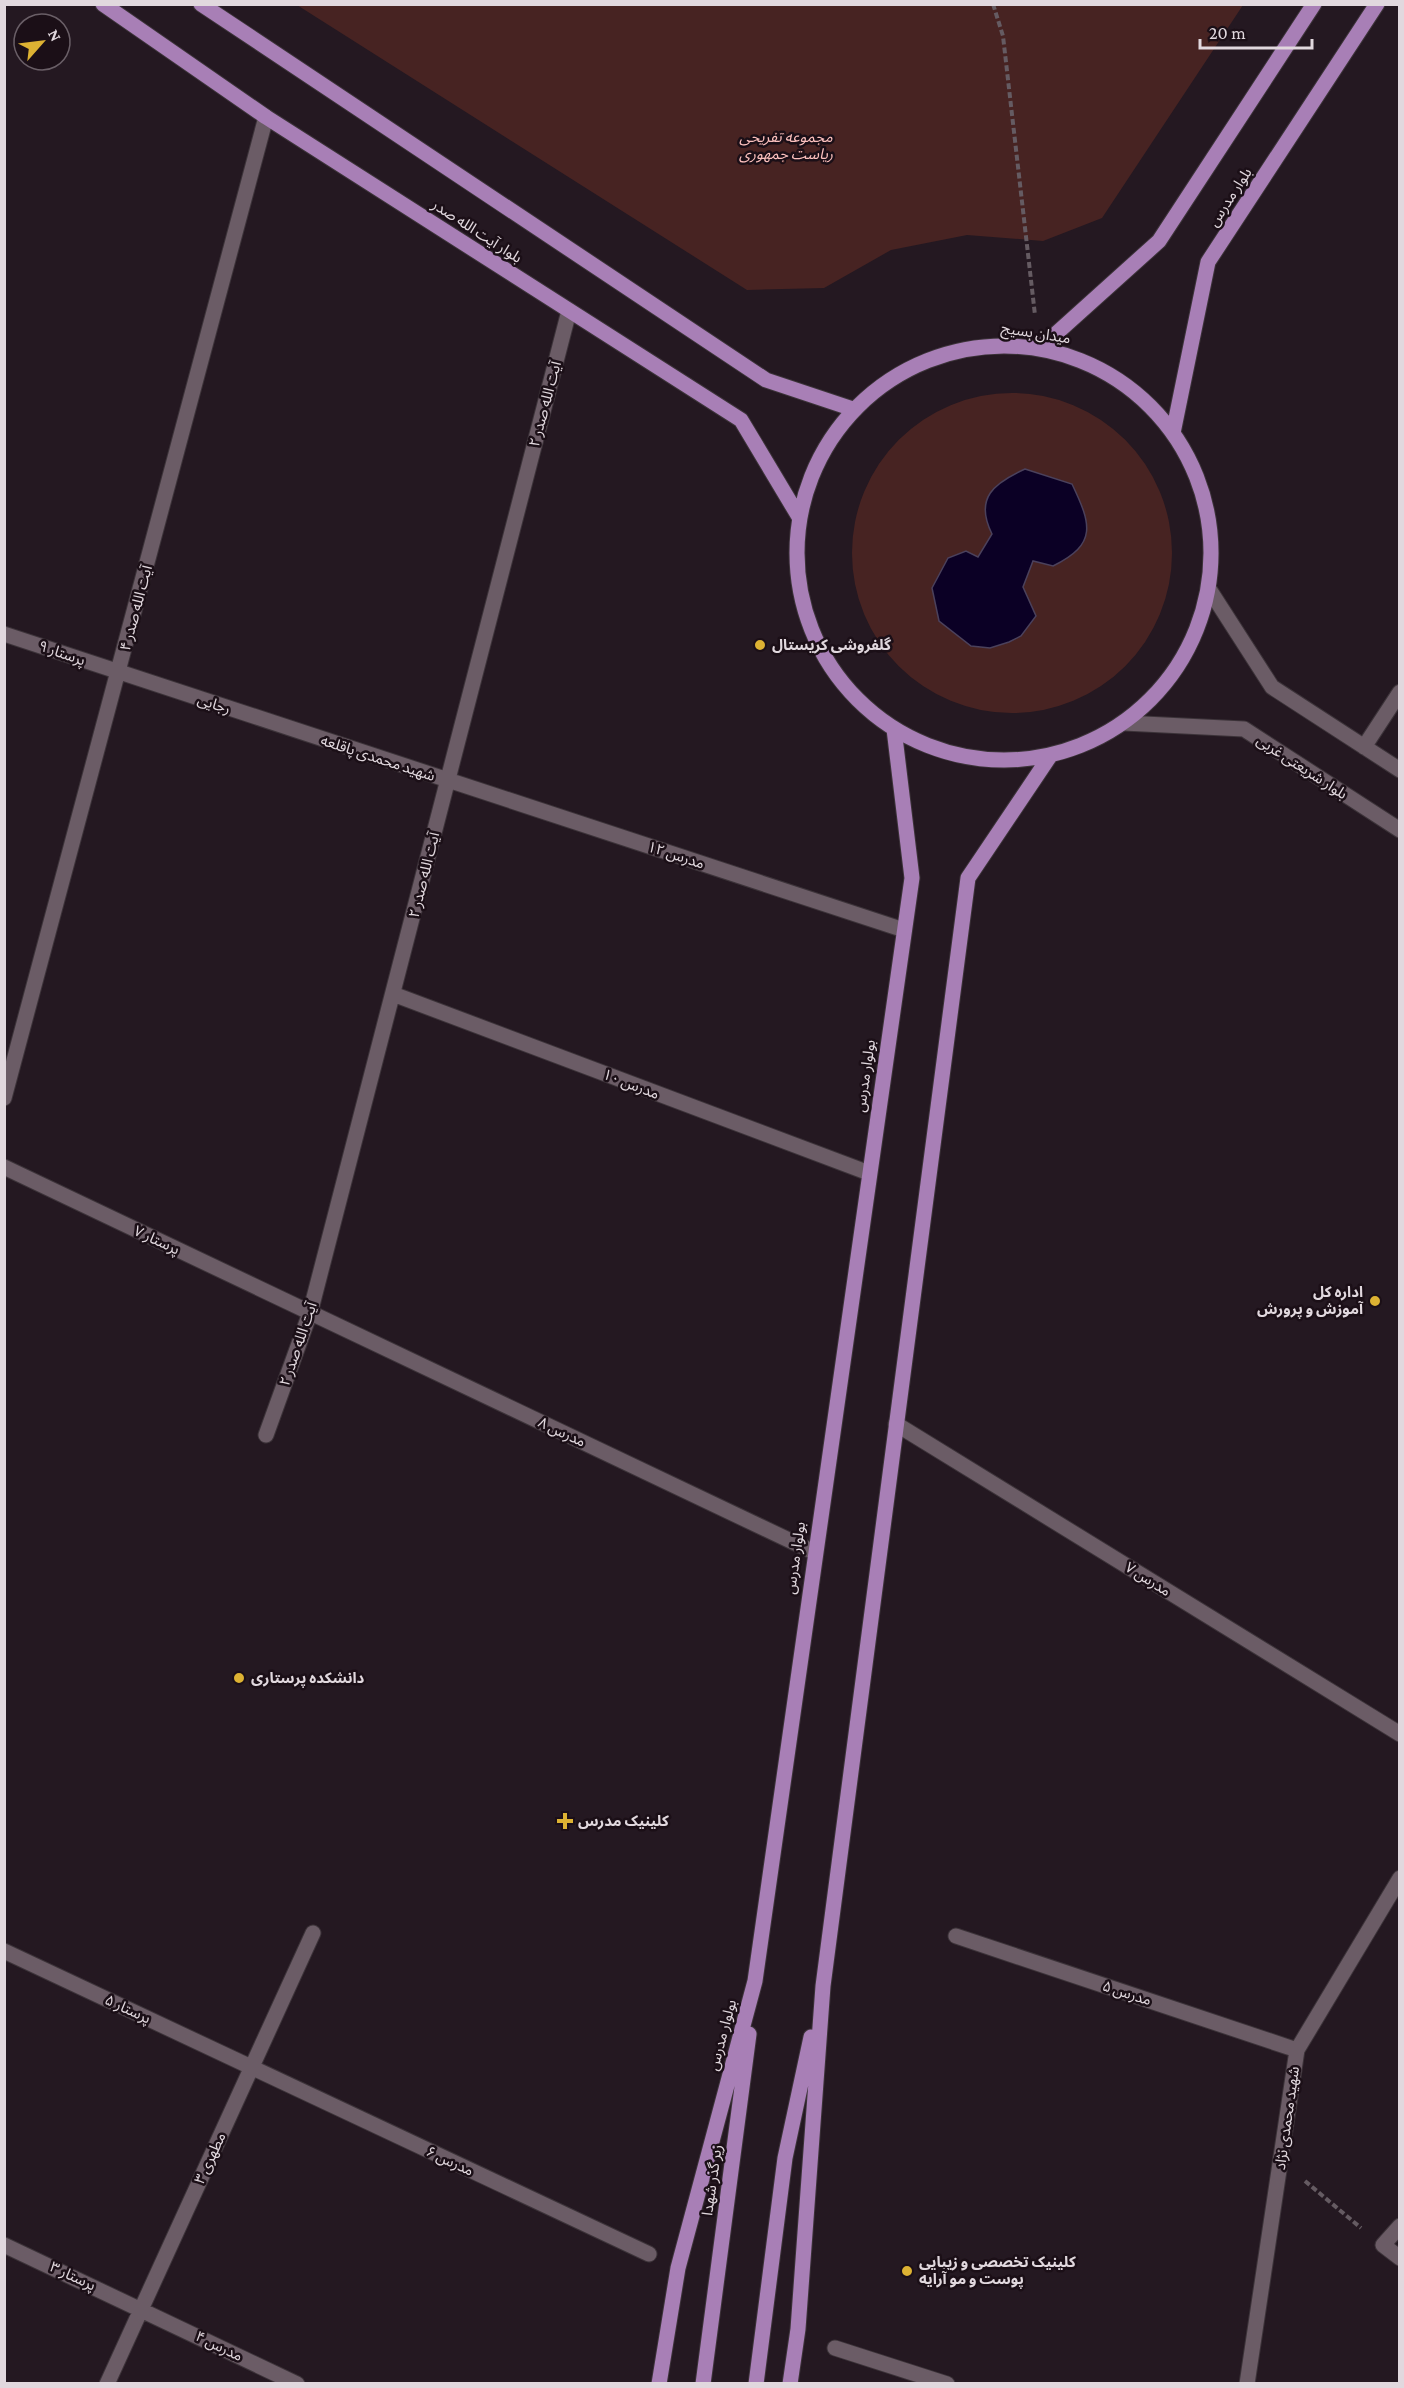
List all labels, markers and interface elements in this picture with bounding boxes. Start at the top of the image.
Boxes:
north arrow [12,12,72,72]
scale bar [1200,12,1312,50]
text: 20 m [1209,23,1246,43]
text: N [45,26,65,44]
park label: مجموعه تفریحی ریاست جمهوری [739,129,833,163]
street label: بلوار مدرس [1205,165,1256,230]
street label: بلوار آیت الله صدر [428,195,525,267]
street label: میدان بسیج [999,320,1072,350]
street label: آیت الله صدر ۲ [526,359,565,449]
street label: آیت الله صدر ۴ [117,563,156,653]
place label: گلفروشی کریستال [772,636,891,654]
street label: پرستار ۹ [36,638,88,670]
marker: گلفروشی کریستال [753,638,767,652]
street label: رجایی [195,691,232,718]
street label: شهید محمدی پاقلعه [318,732,437,786]
street label: بلوار شریعتی غربی [1253,732,1350,803]
street label: آیت الله صدر ۲ [406,830,443,920]
street label: مدرس ۱۲ [645,838,707,873]
street label: بولوار مدرس [852,1039,879,1113]
street label: مدرس ۱۰ [600,1066,661,1103]
street label: پرستار ۷ [131,1222,182,1259]
place label: اداره کل آموزش و پرورش [1257,1284,1364,1319]
marker: اداره کل آموزش و پرورش [1368,1294,1382,1308]
street label: آیت الله صدر ۲ [276,1299,321,1388]
street label: مدرس ۸ [535,1414,588,1451]
street label: بولوار مدرس [782,1521,809,1595]
street label: مدرس ۷ [1122,1559,1174,1600]
place label: دانشکده پرستاری [251,1670,365,1688]
marker: دانشکده پرستاری [232,1671,246,1685]
marker: کلینیک مدرس [556,1812,574,1830]
place label: کلینیک مدرس [578,1813,669,1830]
street label: مدرس ۵ [1100,1978,1153,2009]
street label: پرستار ۵ [102,1991,153,2028]
street label: بولوار مدرس [705,1998,740,2073]
street label: شهید محمدی نژاد [1272,2065,1303,2171]
street label: مطهری ۳ [191,2130,230,2187]
street label: مدرس ۶ [423,2143,476,2180]
street label: زیر گذر شهدا [699,2143,726,2217]
place label: کلینیک تخصصی و زیبایی پوست و مو آرایه [919,2254,1076,2289]
street label: پرستار ۳ [47,2258,98,2295]
marker: کلینیک تخصصی و زیبایی پوست و مو آرایه [900,2264,914,2278]
street label: مدرس ۴ [192,2328,245,2365]

